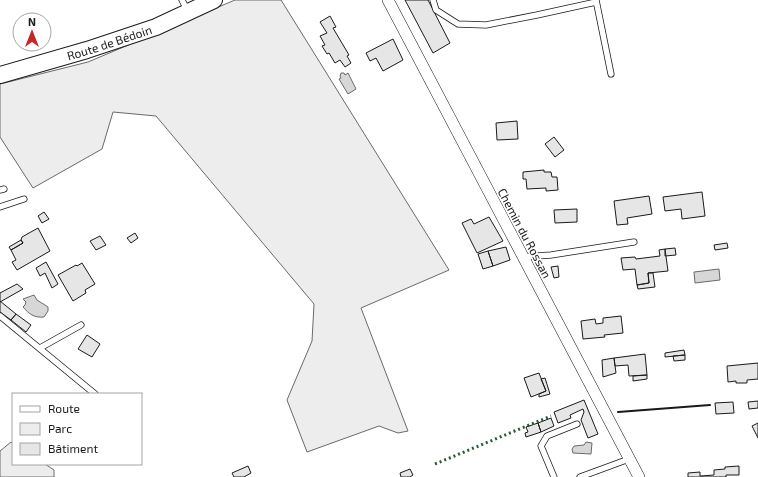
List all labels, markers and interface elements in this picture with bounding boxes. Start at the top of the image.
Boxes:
north arrow [12,12,52,52]
text: N [28,15,36,28]
street label: Route de Bédoin [65,22,153,62]
street label: Chemin du Rossan [495,186,555,280]
legend [12,393,142,465]
text: Route [48,401,80,415]
text: Parc [48,421,72,435]
text: Bâtiment [48,441,99,455]

